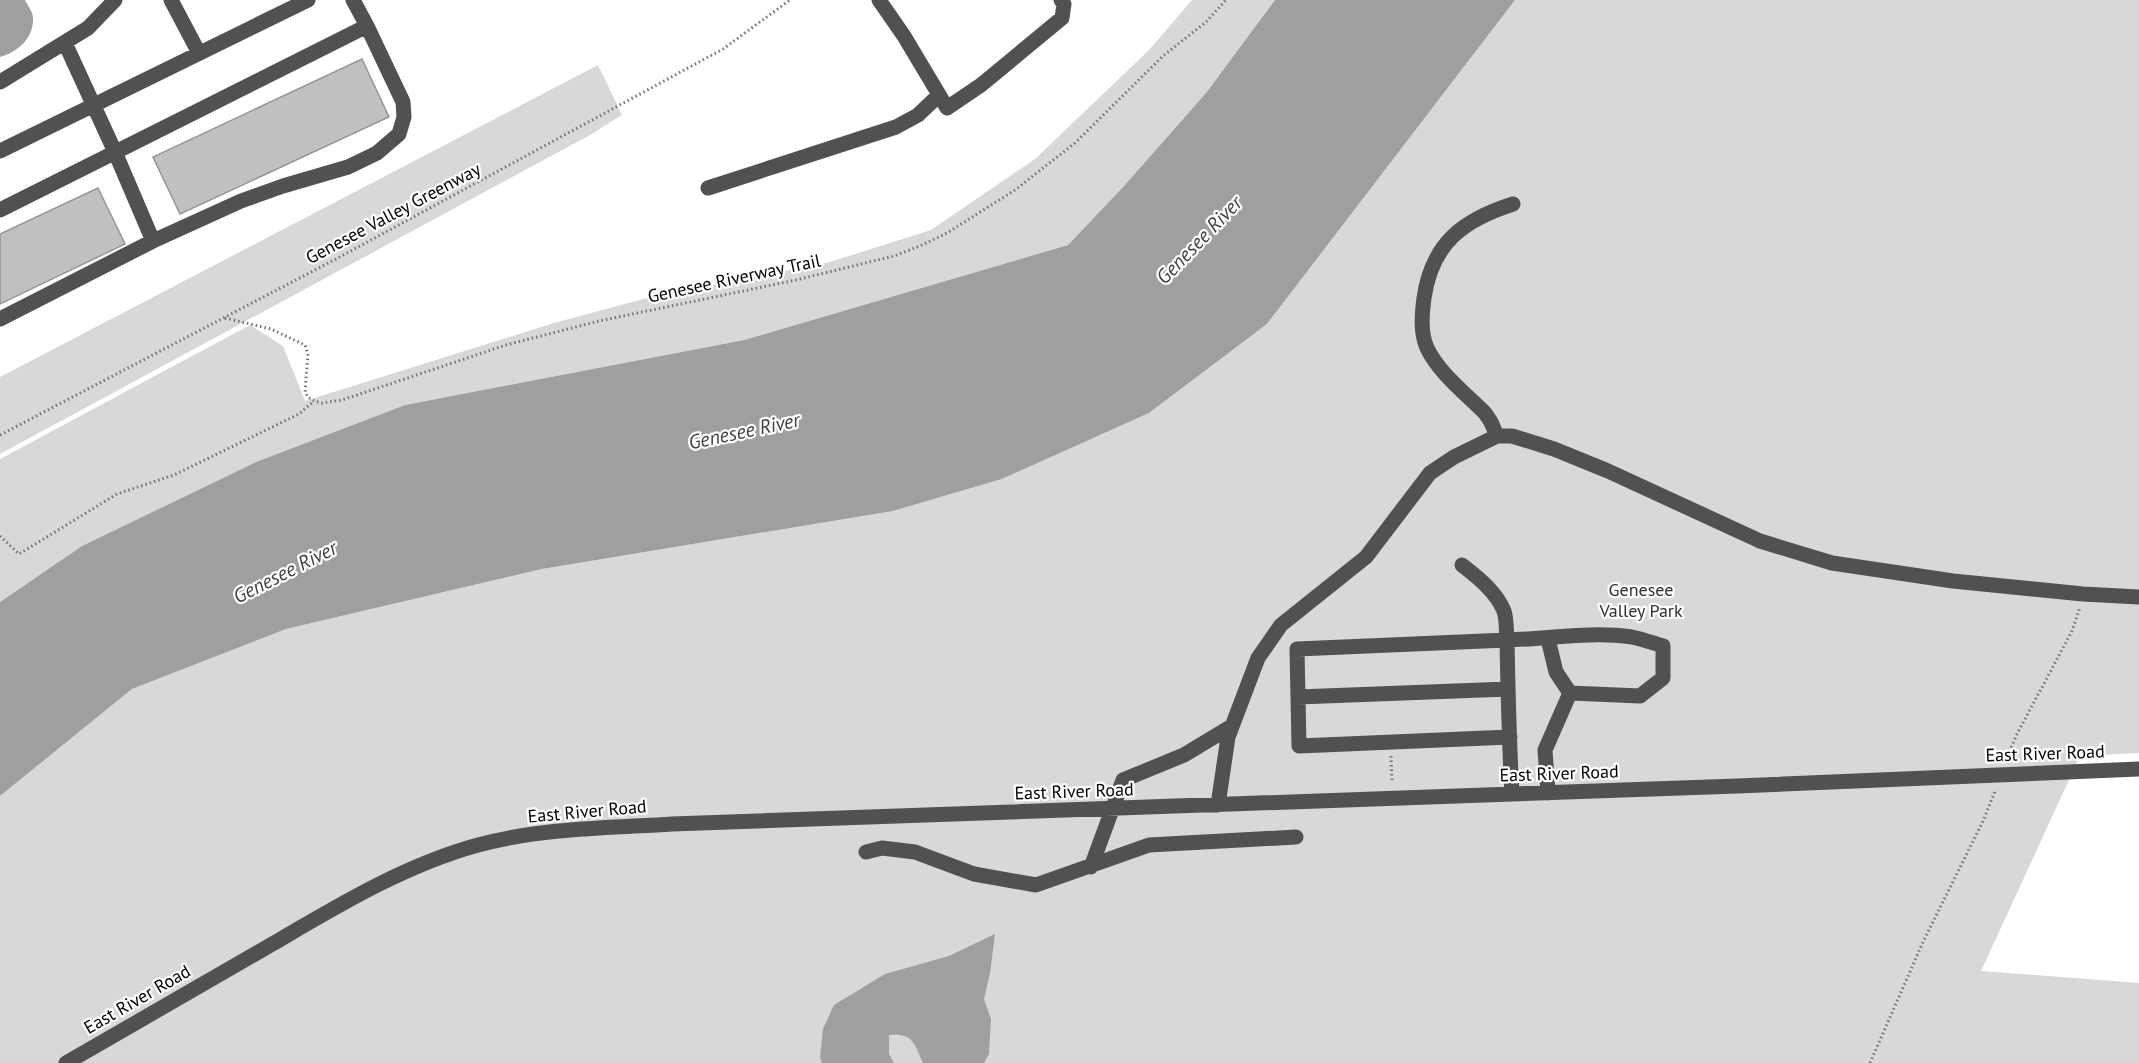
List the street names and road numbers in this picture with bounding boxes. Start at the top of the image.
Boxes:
street label: Genesee Valley Greenway [302,157,485,269]
street label: Genesee Riverway Trail [645,248,823,308]
street label: East River Road [1985,739,2105,767]
street label: East River Road [1499,759,1619,787]
street label: East River Road [1014,777,1134,805]
street label: East River Road [527,794,647,828]
street label: East River Road [80,959,194,1039]

